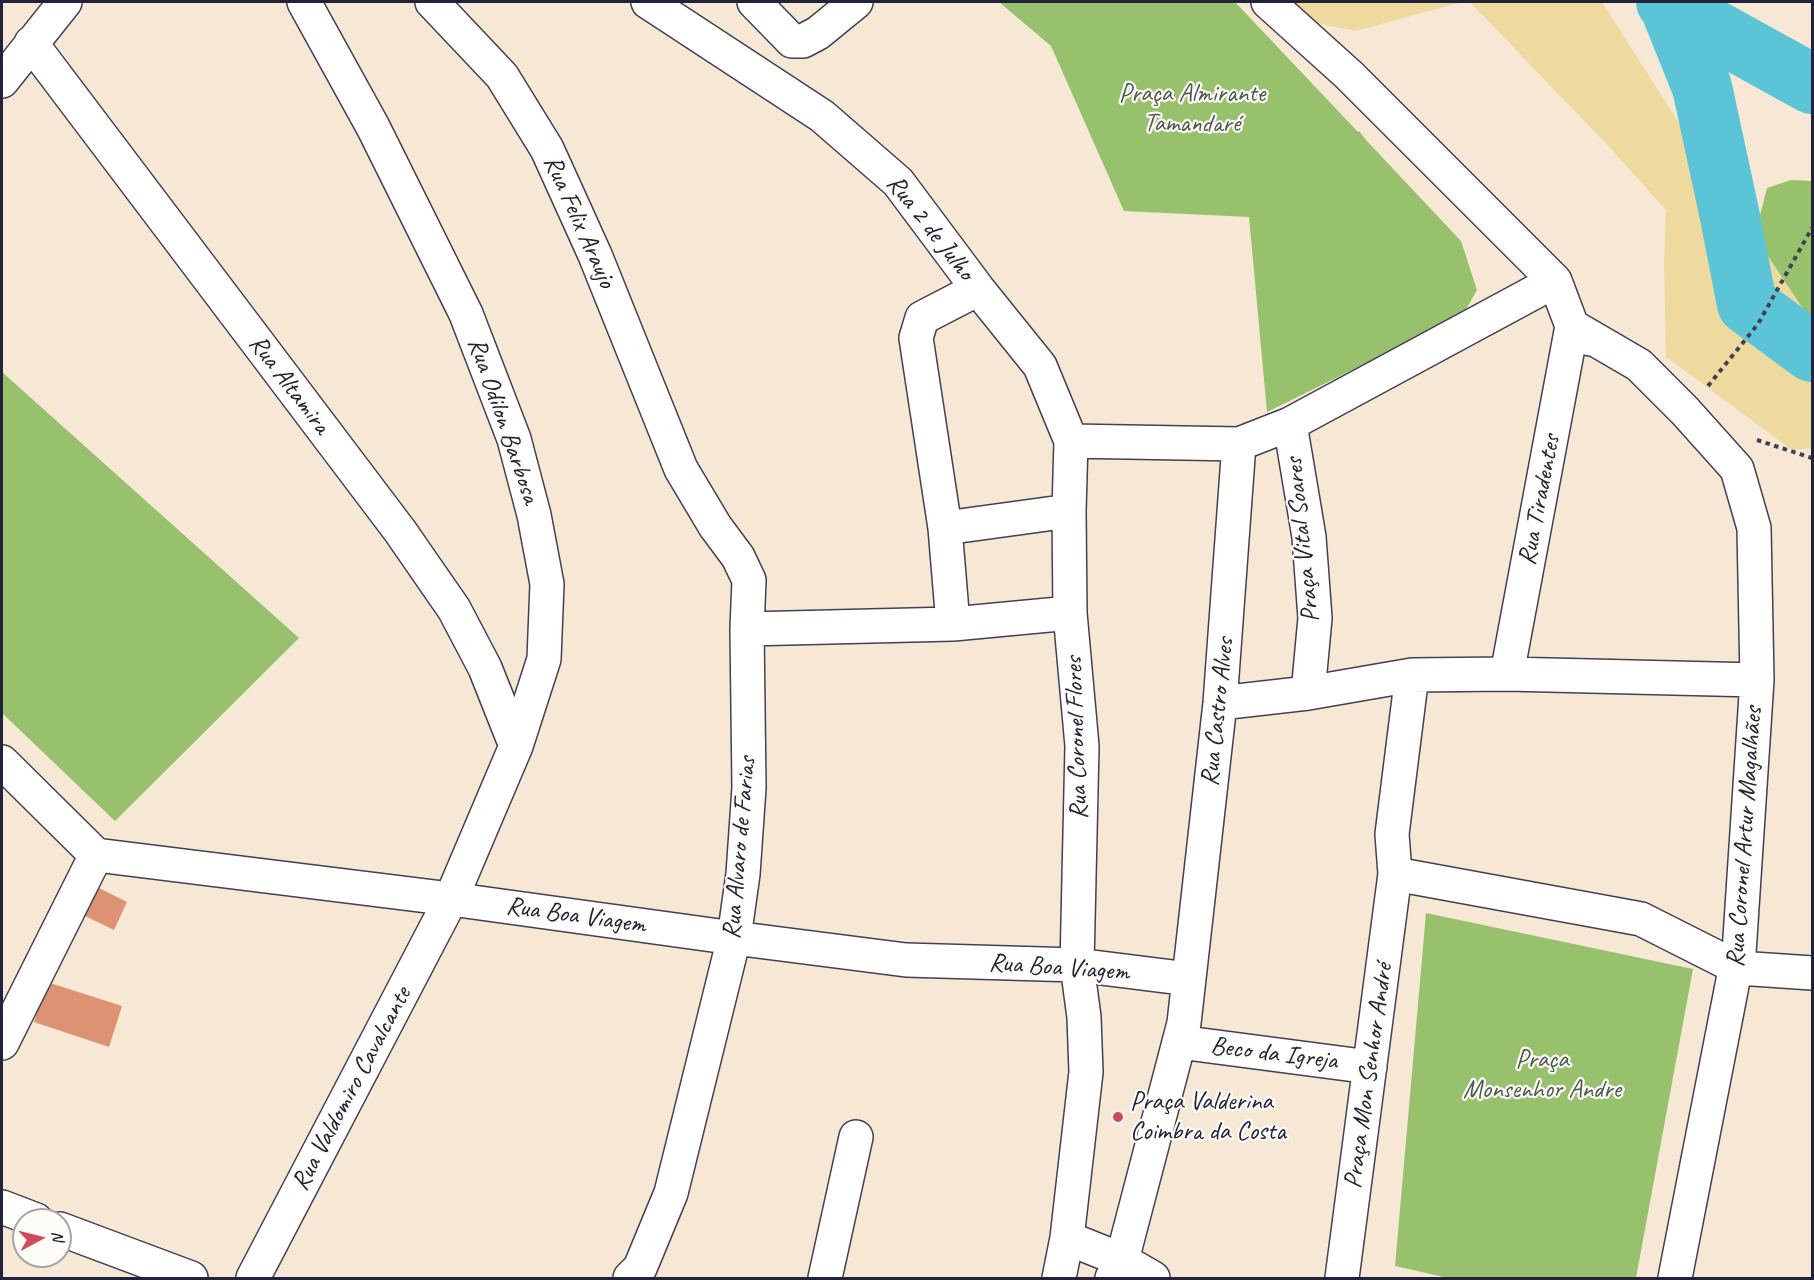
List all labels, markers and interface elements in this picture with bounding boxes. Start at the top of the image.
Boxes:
park label: Praça Almirante Tamandaré [1119,78,1265,140]
street label: Rua Felix Araujo [536,151,622,293]
street label: Rua 2 de Julho [879,169,981,287]
street label: Rua Altamira [242,329,336,441]
street label: Rua Odilon Barbosa [460,334,546,508]
street label: Rua Tiradentes [1512,432,1568,568]
street label: Praça Vital Soares [1279,456,1327,624]
street label: Rua Castro Alves [1195,636,1241,788]
street label: Rua Coronel Flores [1059,656,1095,820]
street label: Rua Coronel Artur Magalhães [1720,706,1770,968]
street label: Rua Alvaro de Farias [716,756,764,940]
street label: Rua Boa Viagem [504,891,648,941]
street label: Rua Boa Viagem [988,948,1130,988]
street label: Praça Mon Senhor André [1338,962,1400,1190]
street label: Rua Valdomiro Cavalcante [285,982,419,1196]
street label: Beco da Igreja [1209,1031,1339,1077]
park label: Praça Monsenhor Andre [1463,1044,1621,1106]
place label: Praça Valderina Coimbra da Costa [1130,1086,1286,1148]
marker: Praça Valderina Coimbra da Costa [1111,1110,1125,1124]
north arrow [12,1208,72,1268]
text: N [47,1230,68,1242]

